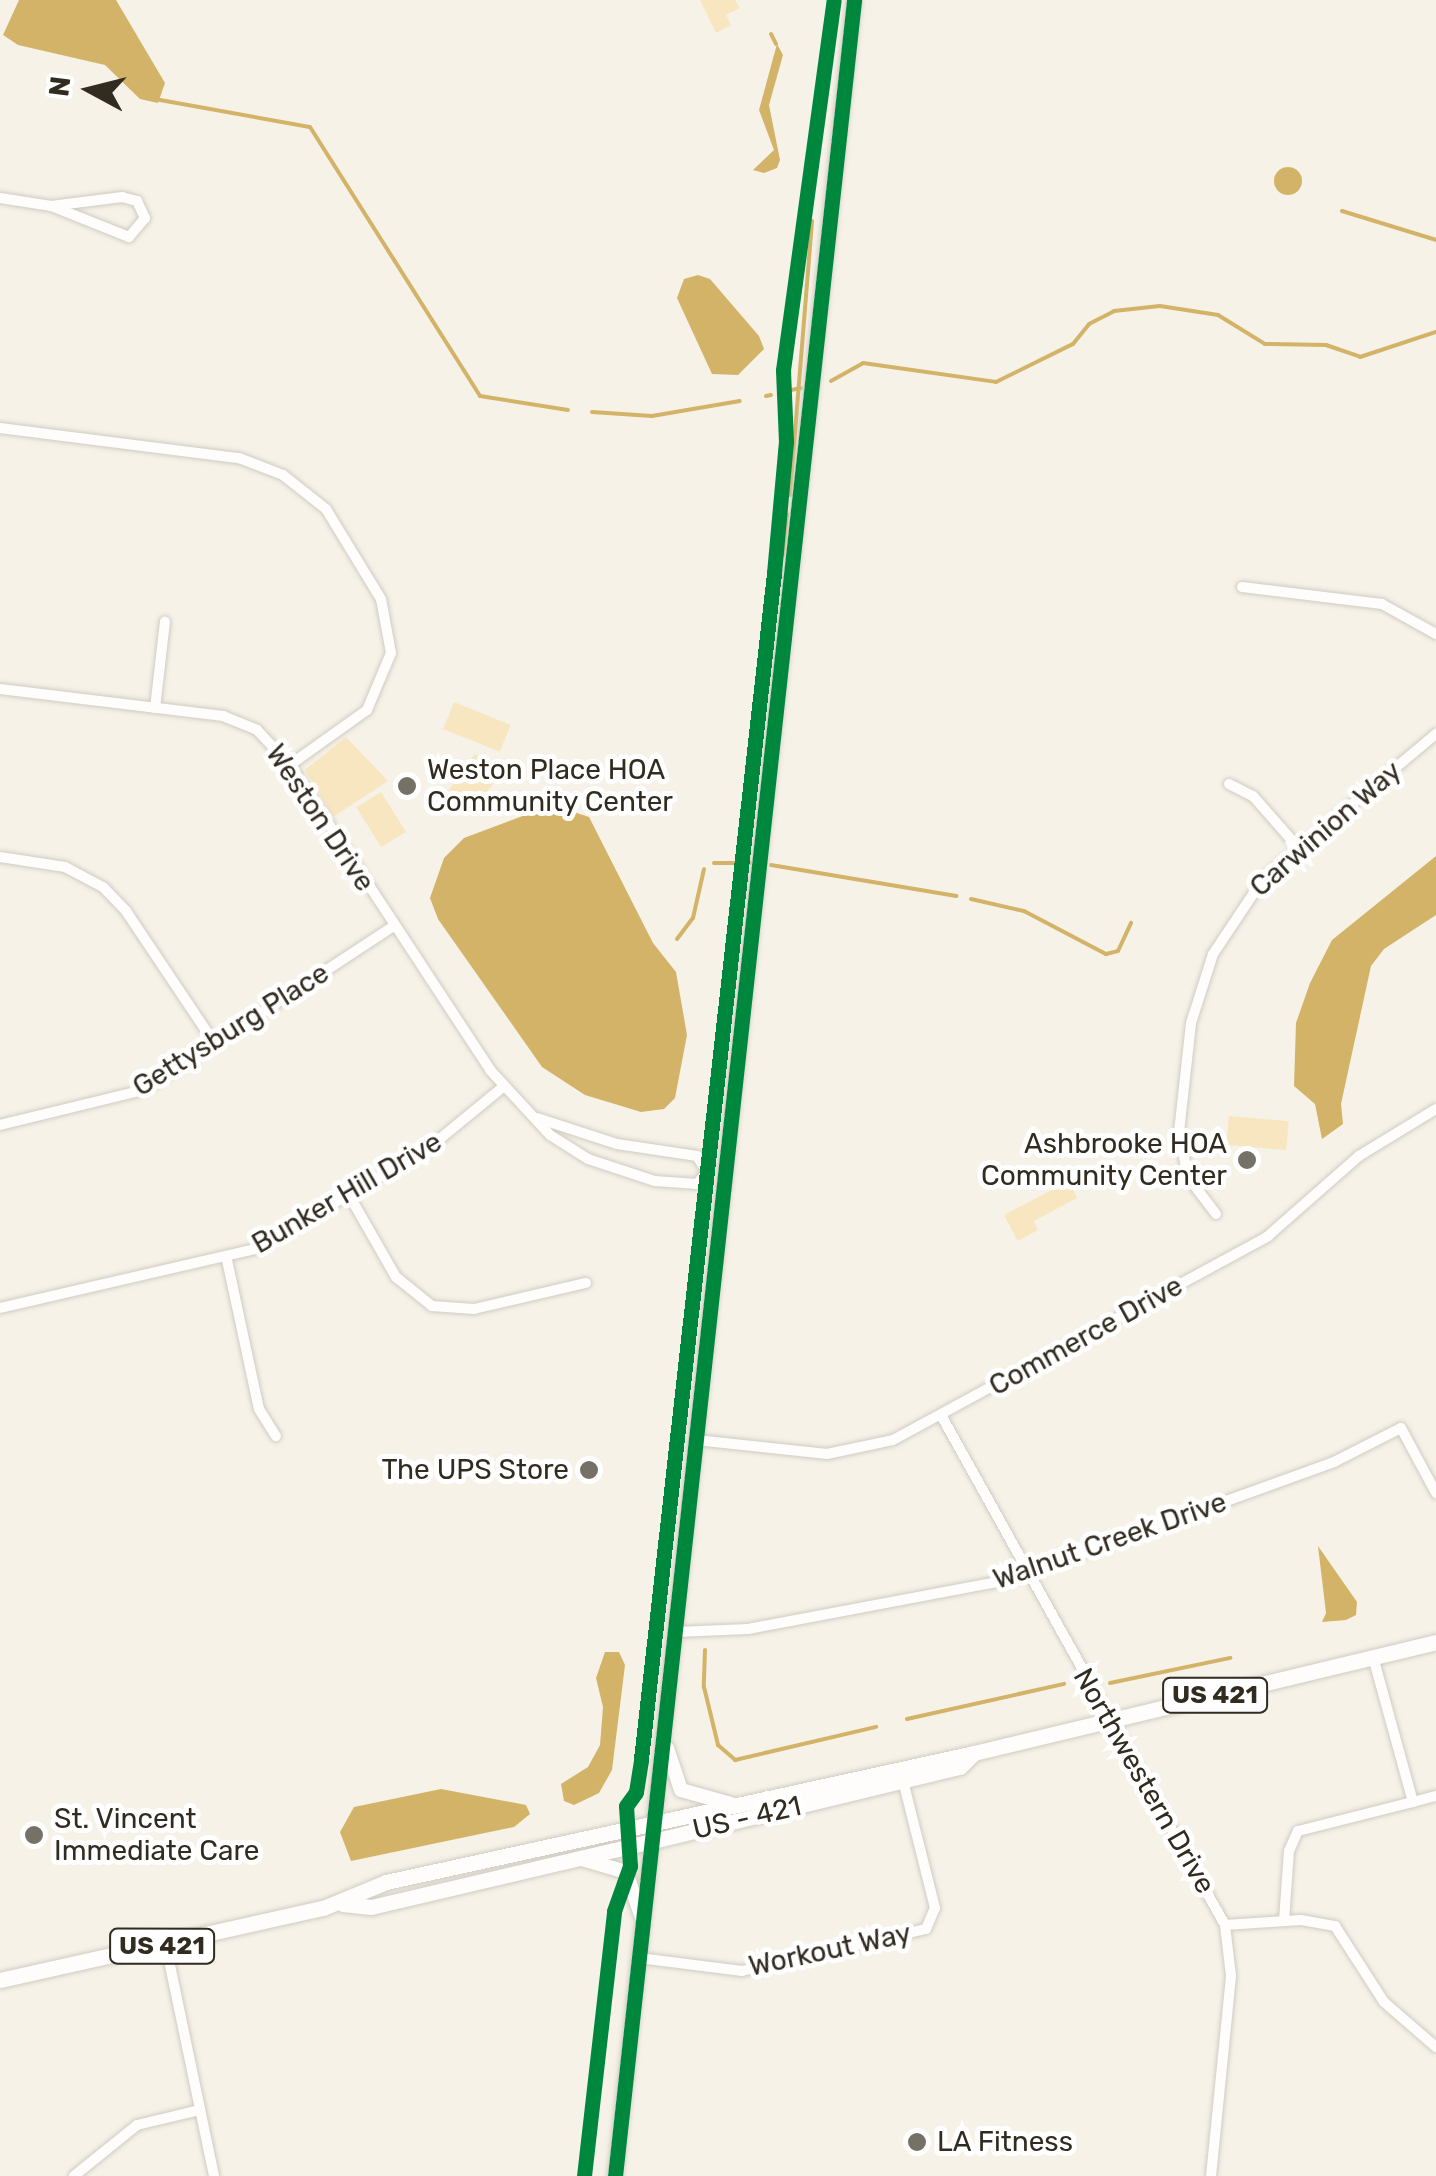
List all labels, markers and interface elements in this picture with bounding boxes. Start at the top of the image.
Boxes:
north arrow [40,40,140,140]
text: N [42,74,77,98]
street label: Weston Drive [259,738,381,898]
place label: Weston Place HOA Community Center [427,753,674,819]
street label: Carwinion Way [1243,754,1409,904]
marker: Weston Place HOA Community Center [396,775,418,797]
street label: Gettysburg Place [127,956,335,1104]
street label: Bunker Hill Drive [246,1125,448,1261]
place label: Ashbrooke HOA Community Center [980,1127,1227,1193]
marker: Ashbrooke HOA Community Center [1236,1149,1258,1171]
street label: Commerce Drive [983,1269,1189,1403]
place label: The UPS Store [381,1453,569,1487]
marker: The UPS Store [578,1459,600,1481]
street label: Walnut Creek Drive [989,1485,1231,1597]
street label: Northwestern Drive [1066,1662,1222,1900]
road number: US 421 [1160,1675,1270,1715]
street label: US - 421 [690,1789,804,1847]
place label: St. Vincent Immediate Care [54,1802,260,1868]
marker: St. Vincent Immediate Care [23,1824,45,1846]
street label: Workout Way [746,1916,914,1984]
road number: US 421 [107,1926,217,1966]
place label: LA Fitness [937,2125,1074,2159]
marker: LA Fitness [906,2131,928,2153]

